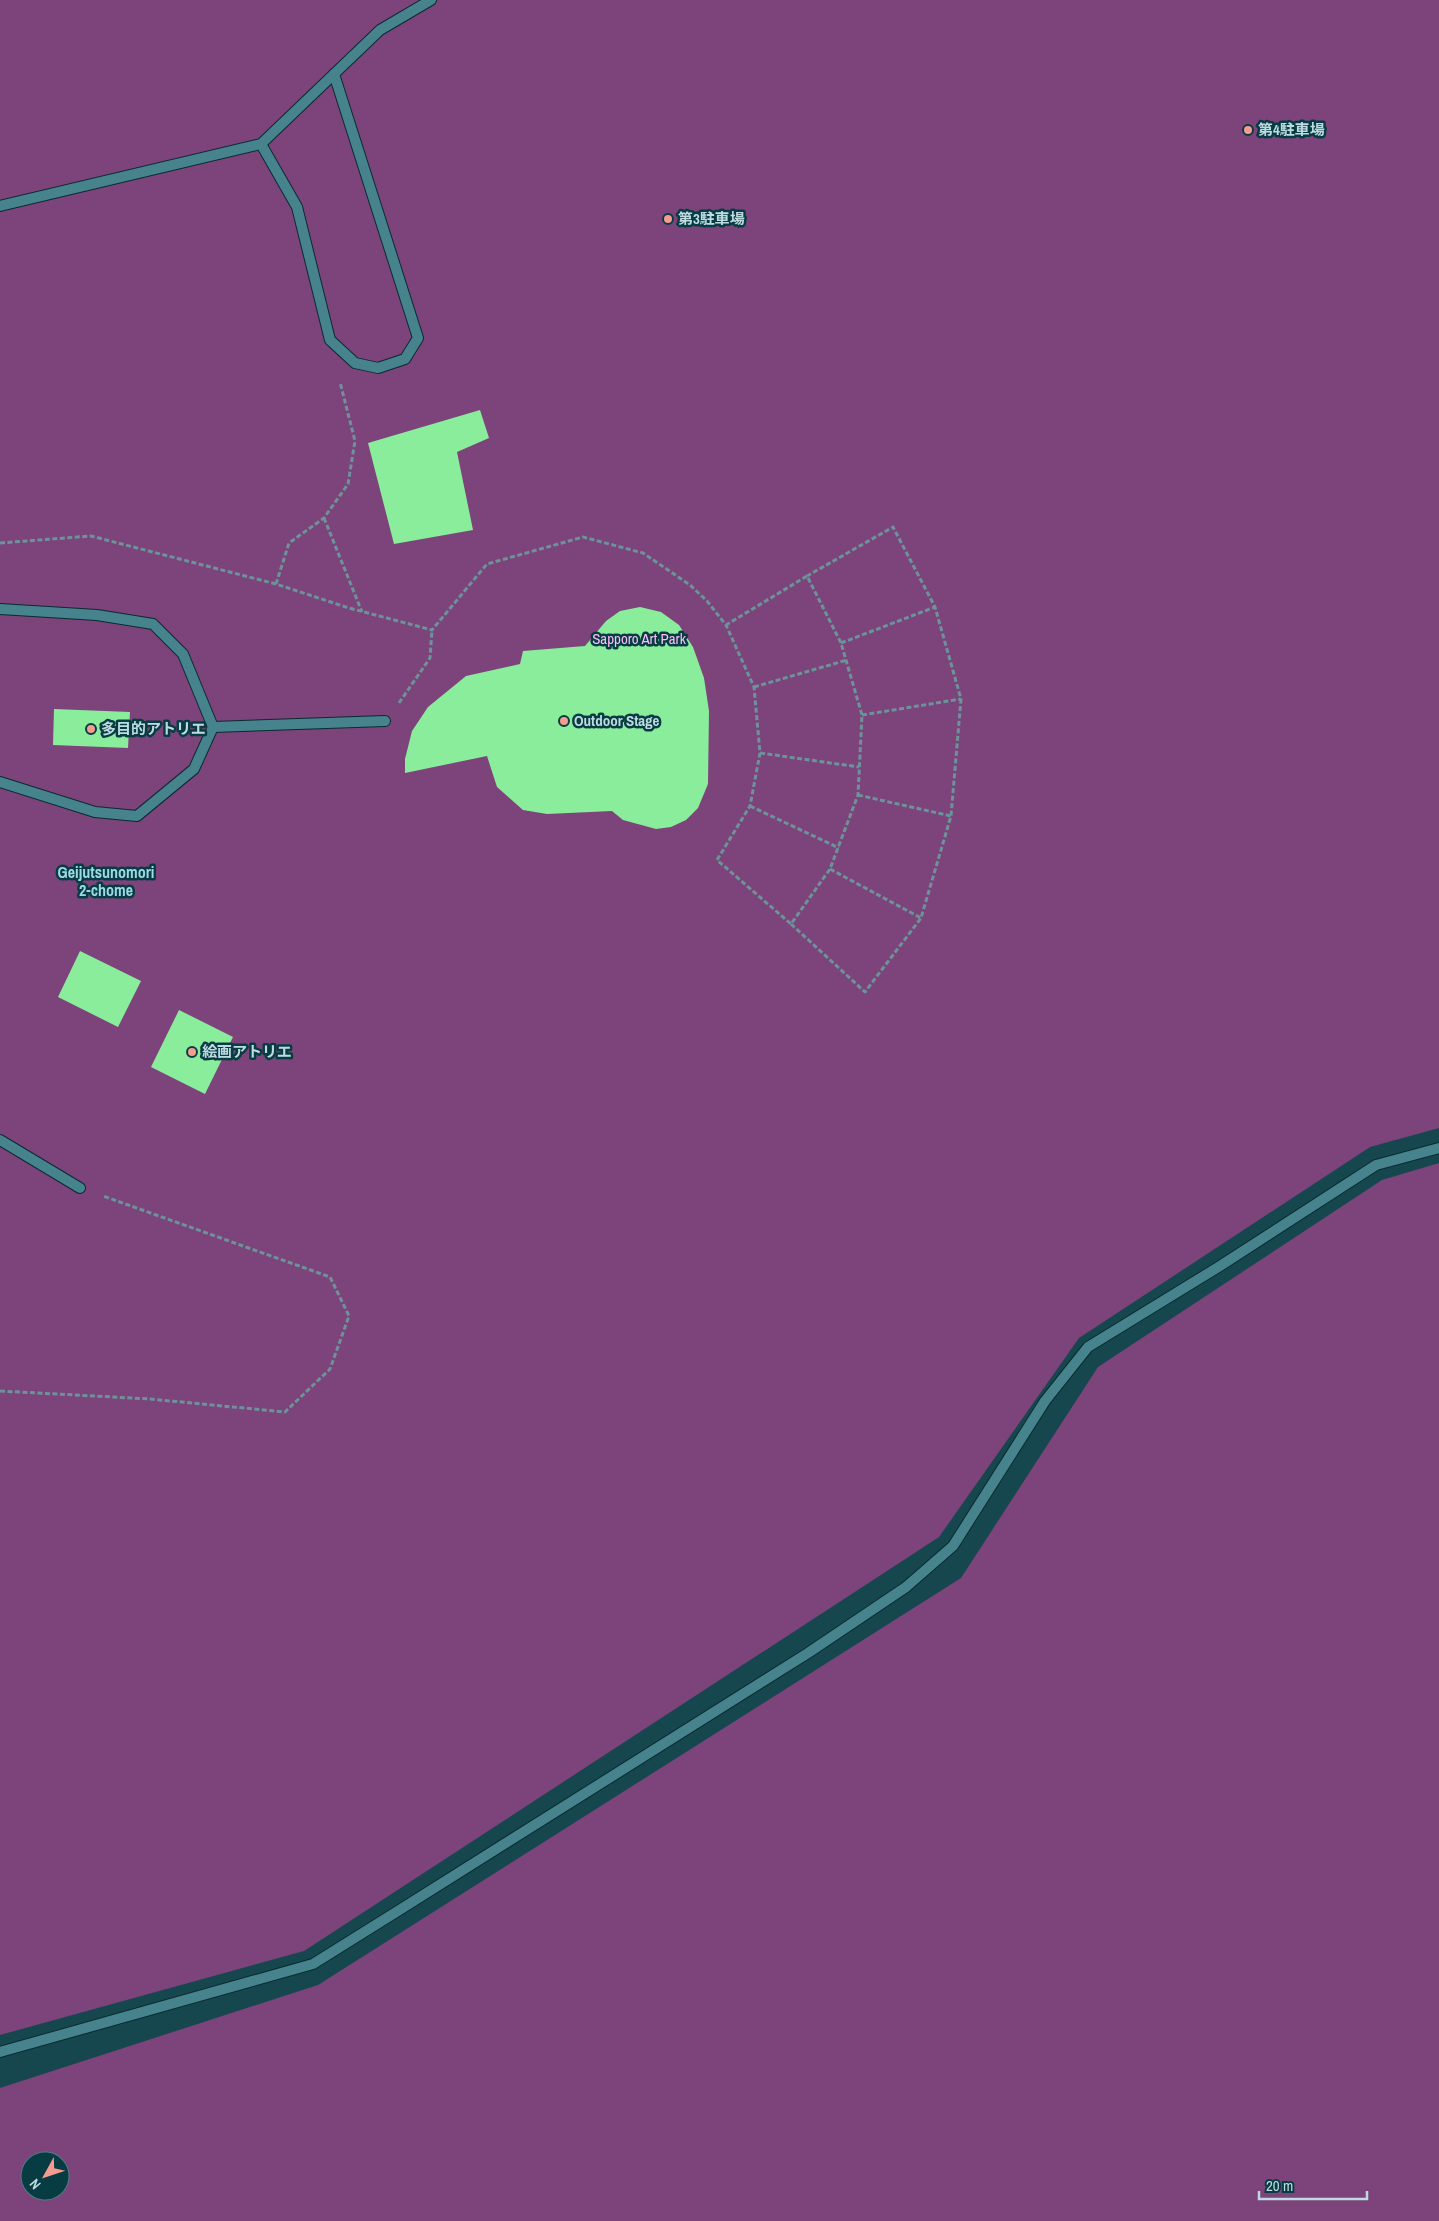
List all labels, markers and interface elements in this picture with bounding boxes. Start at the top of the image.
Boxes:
place label: 第4駐車場 [1258,119,1325,140]
marker: 第4駐車場 [1242,124,1254,136]
place label: 第3駐車場 [678,208,745,229]
marker: 第3駐車場 [662,213,674,225]
park label: Sapporo Art Park [592,628,687,649]
place label: Outdoor Stage [574,710,660,731]
marker: Outdoor Stage [558,715,570,727]
place label: 多目的アトリエ [101,718,206,739]
marker: 多目的アトリエ [85,723,97,735]
district label: Geijutsunomori 2-chome [58,861,154,901]
place label: 絵画アトリエ [202,1041,292,1062]
marker: 絵画アトリエ [186,1046,198,1058]
north arrow [20,2151,70,2201]
scale bar [1259,2168,1366,2200]
text: N [25,2175,45,2193]
text: 20 m [1266,2175,1293,2196]

